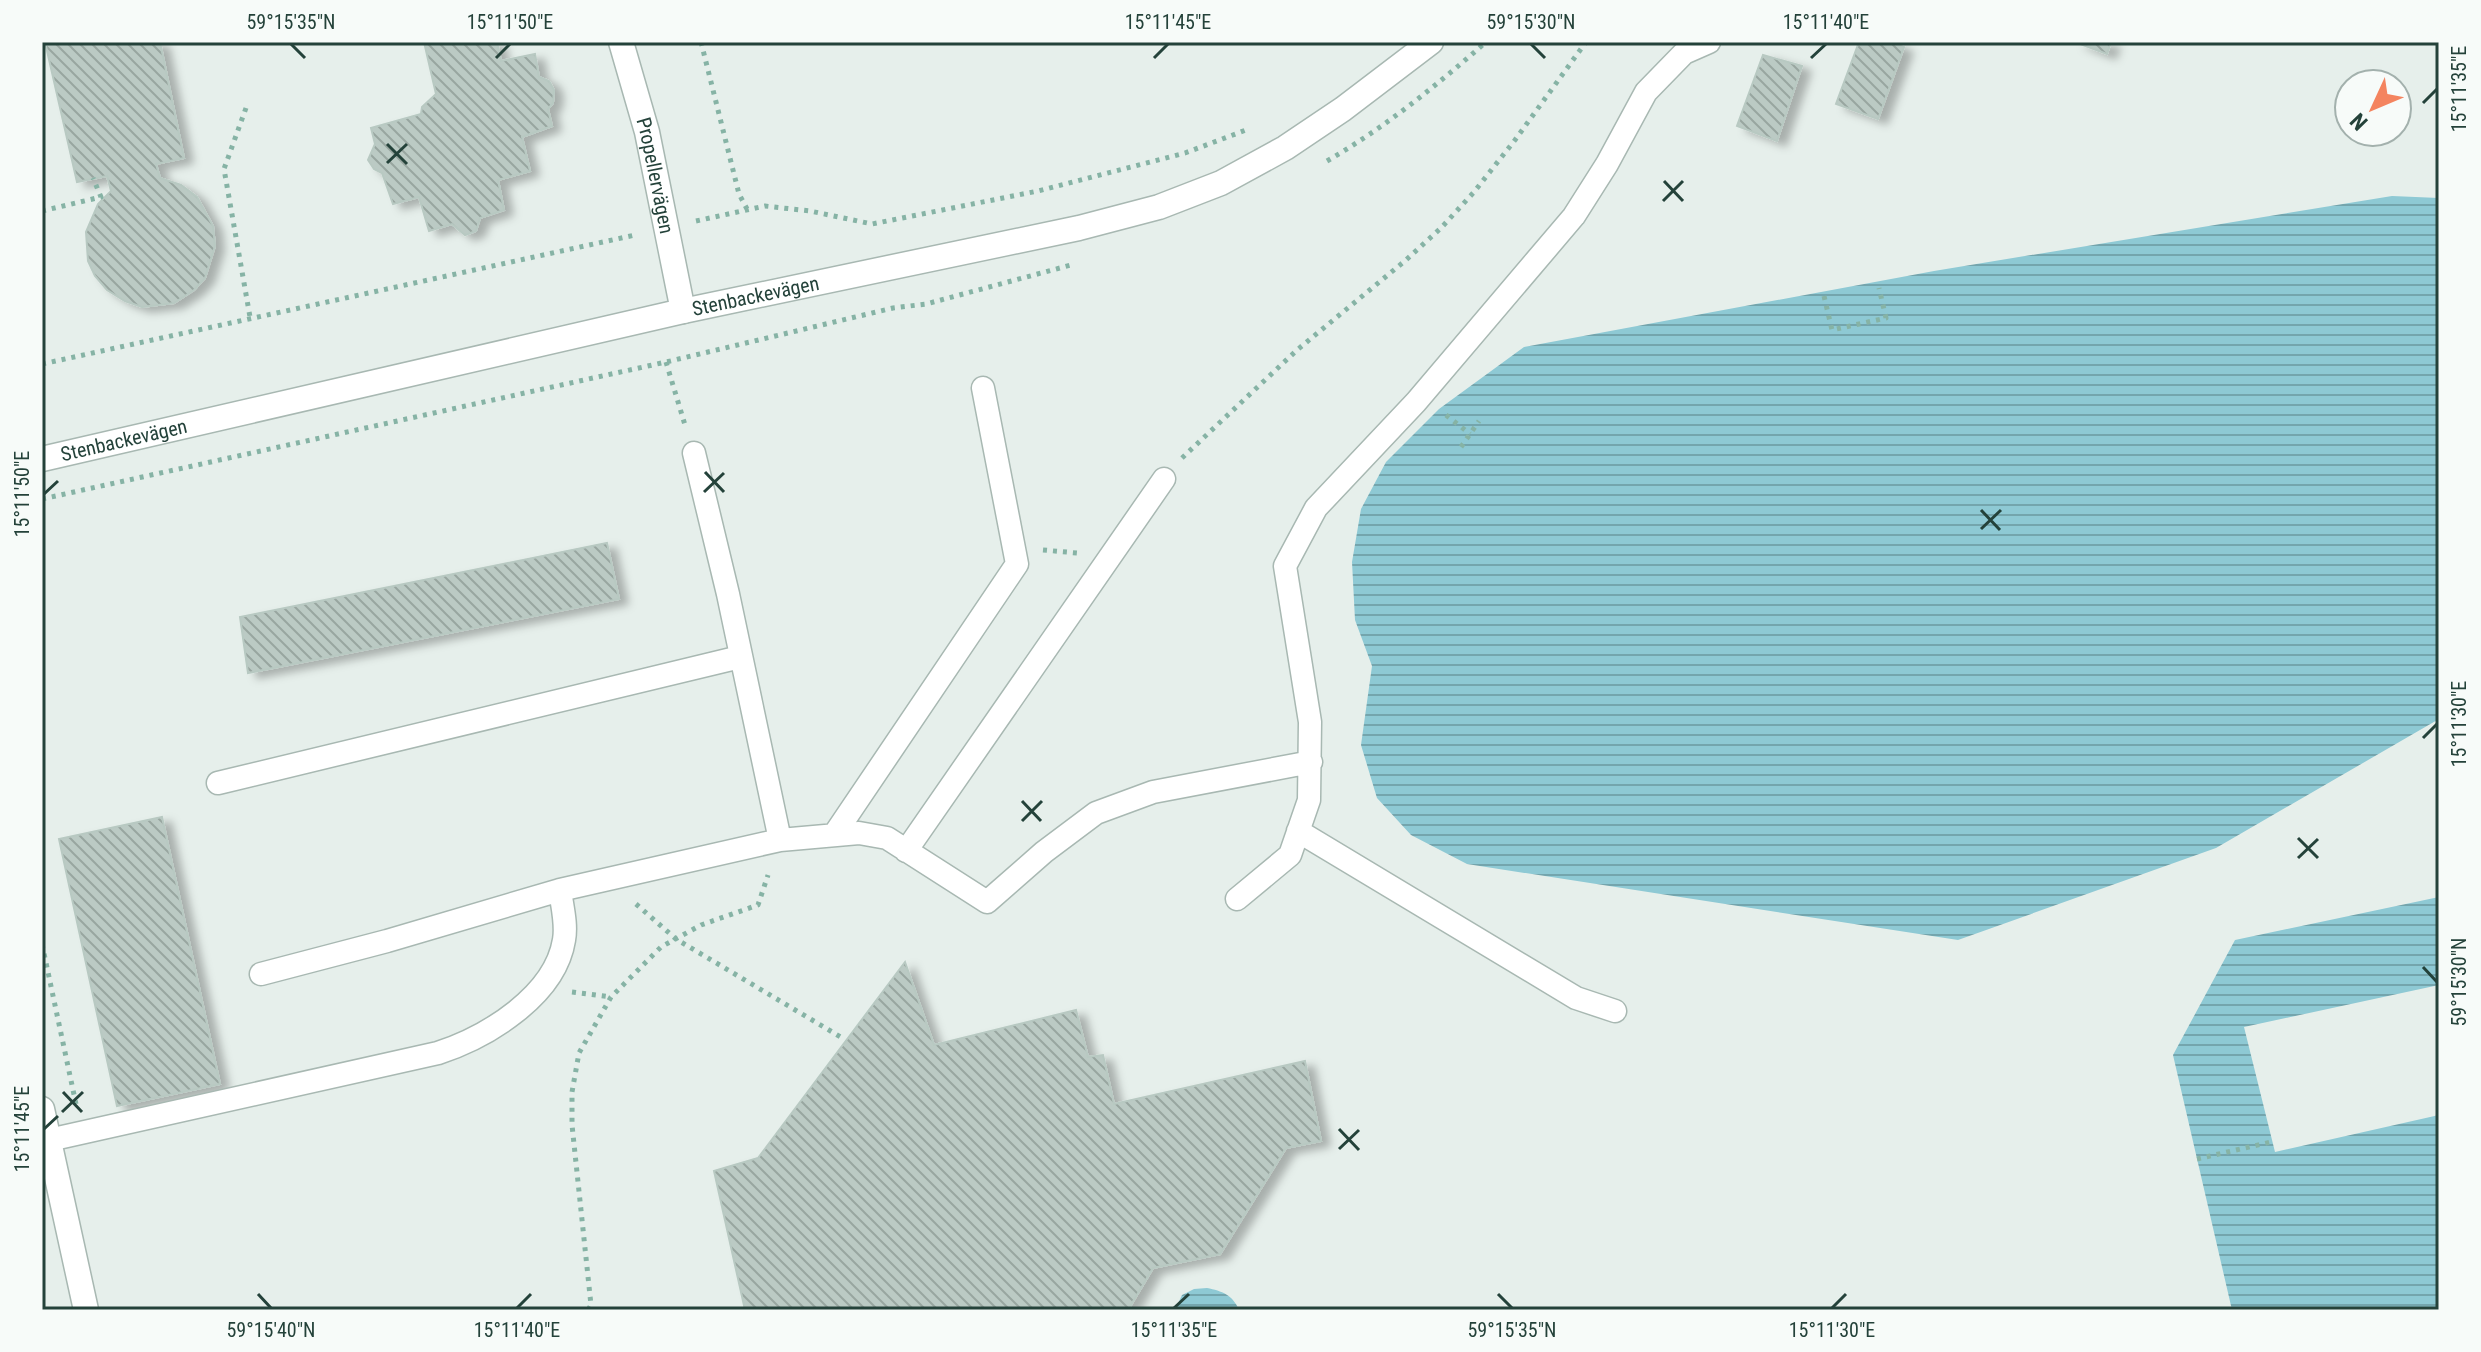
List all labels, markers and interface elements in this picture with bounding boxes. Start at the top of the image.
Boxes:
text: 59°15'35"N [246,10,336,34]
text: 15°11'50"E [467,10,553,34]
text: 15°11'45"E [1125,10,1211,34]
text: 59°15'30"N [1486,10,1576,34]
text: 15°11'40"E [1783,10,1869,34]
text: 15°11'35"E [2447,46,2471,132]
north arrow [2333,68,2413,148]
text: N [2345,108,2373,135]
street label: Propellervägen [631,115,679,236]
street label: Stenbackevägen [690,271,821,321]
street label: Stenbackevägen [58,414,189,466]
text: 15°11'50"E [10,451,34,537]
text: 15°11'30"E [2447,681,2471,767]
text: 59°15'30"N [2447,937,2471,1027]
text: 15°11'45"E [10,1086,34,1172]
text: 59°15'40"N [226,1318,316,1342]
text: 15°11'40"E [474,1318,560,1342]
text: 15°11'35"E [1131,1318,1217,1342]
text: 59°15'35"N [1467,1318,1557,1342]
text: 15°11'30"E [1789,1318,1875,1342]

